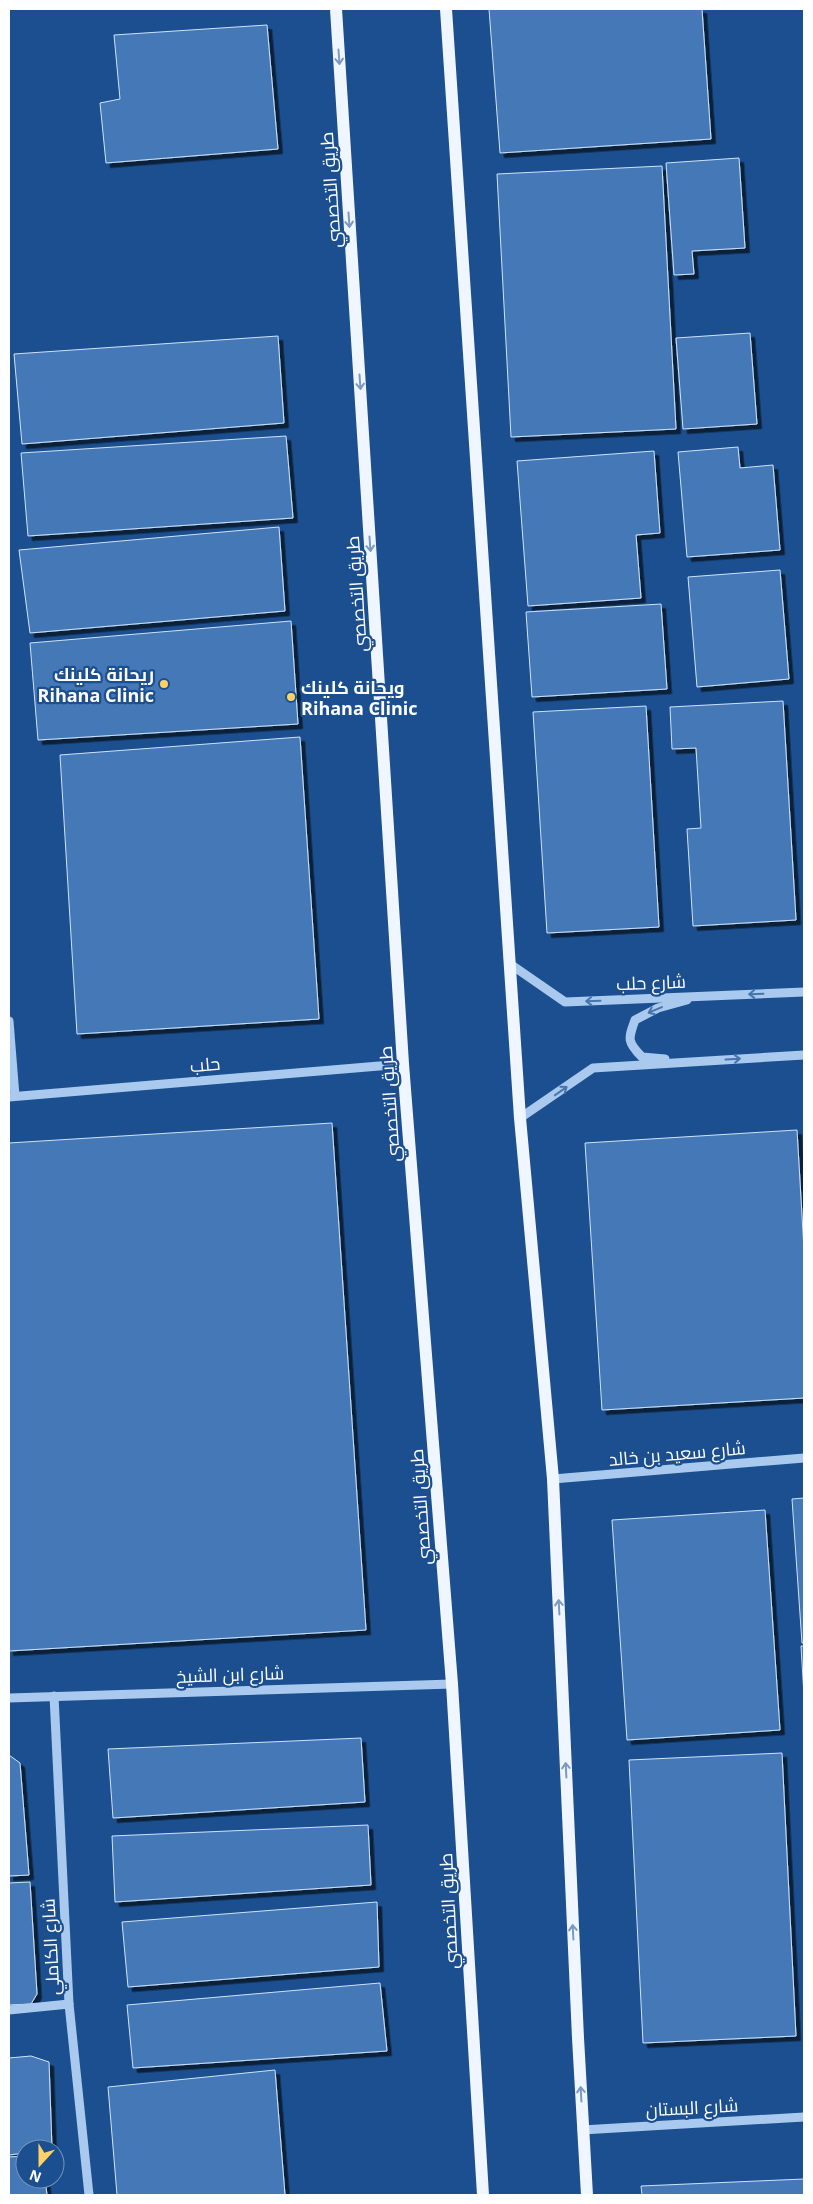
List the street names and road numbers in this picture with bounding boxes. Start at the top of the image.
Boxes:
street label: طريق التخصصي [314,131,348,249]
street label: طريق التخصصي [340,535,374,653]
street label: شارع حلب [616,969,686,996]
street label: طريق التخصصي [373,1045,407,1163]
street label: حلب [189,1051,221,1077]
street label: شارع سعيد بن خالد [608,1435,747,1472]
street label: طريق التخصصي [404,1448,438,1566]
street label: شارع ابن الشيخ [175,1660,285,1689]
street label: طريق التخصصي [433,1852,465,1970]
street label: شارع الكاملي [35,1898,68,1996]
street label: شارع البستان [645,2093,739,2122]

